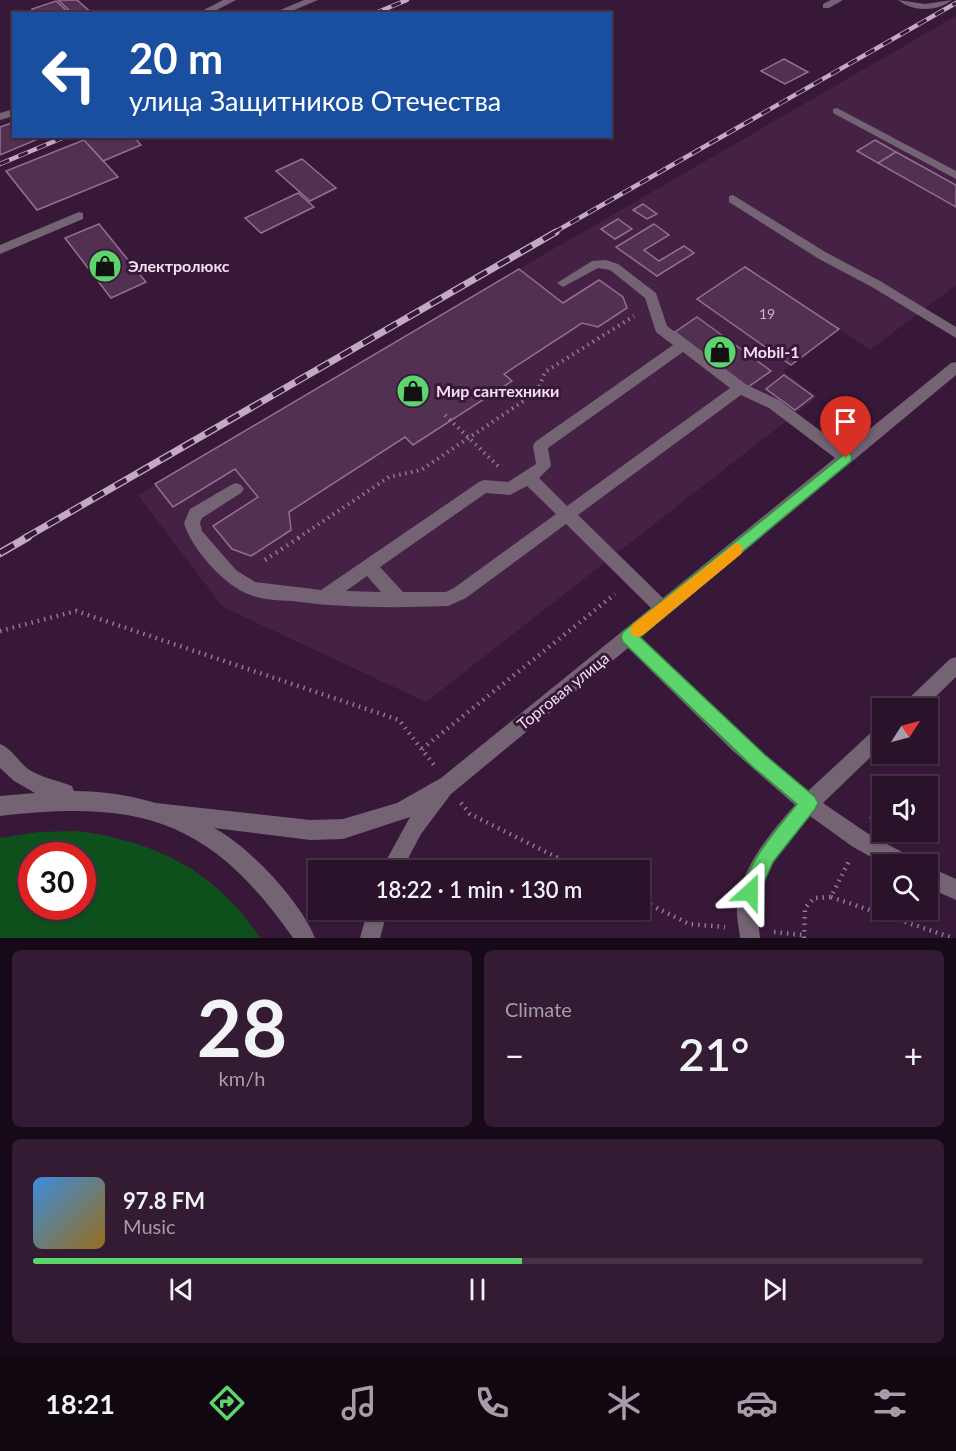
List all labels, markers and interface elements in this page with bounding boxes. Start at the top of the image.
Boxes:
text: 20 m [129,33,223,83]
icon: left [30,36,108,114]
text: улица Защитников Отечества [129,84,501,117]
shop icon: Электролюкс [87,248,123,284]
place label: Электролюкс [128,256,230,275]
house number: 19 [759,305,775,322]
shop icon: Mobil-1 [702,334,738,370]
place label: Mobil-1 [743,342,799,361]
shop icon: Мир сантехники [395,373,431,409]
place label: Мир сантехники [436,381,559,400]
pin [820,396,871,458]
icon: arrive [829,405,862,438]
street label: Торговая улица [513,648,612,733]
north arrow [872,698,938,764]
map controls [872,698,938,920]
button: sound [872,776,938,842]
speed limit sign: 30 [18,842,96,920]
button: search [872,854,938,920]
position arrow [718,860,782,924]
text: 18:22 · 1 min · 130 m [376,876,582,903]
text: 28 [197,980,287,1074]
text: Climate [505,997,572,1021]
text: 21° [679,1027,749,1081]
text: − [505,1035,524,1075]
text: + [904,1035,923,1075]
text: km/h [219,1066,265,1090]
text: 97.8 FM [123,1187,205,1214]
text: Music [123,1214,176,1238]
icon: previous [165,1273,198,1306]
icon: pause [461,1273,494,1306]
icon: next [758,1273,791,1306]
icon: directions [206,1382,248,1424]
icon: music [338,1382,380,1424]
icon: phone [471,1382,513,1424]
icon: climate [603,1382,645,1424]
icon: car [736,1382,778,1424]
icon: filters [869,1382,911,1424]
text: 18:21 [45,1387,115,1420]

